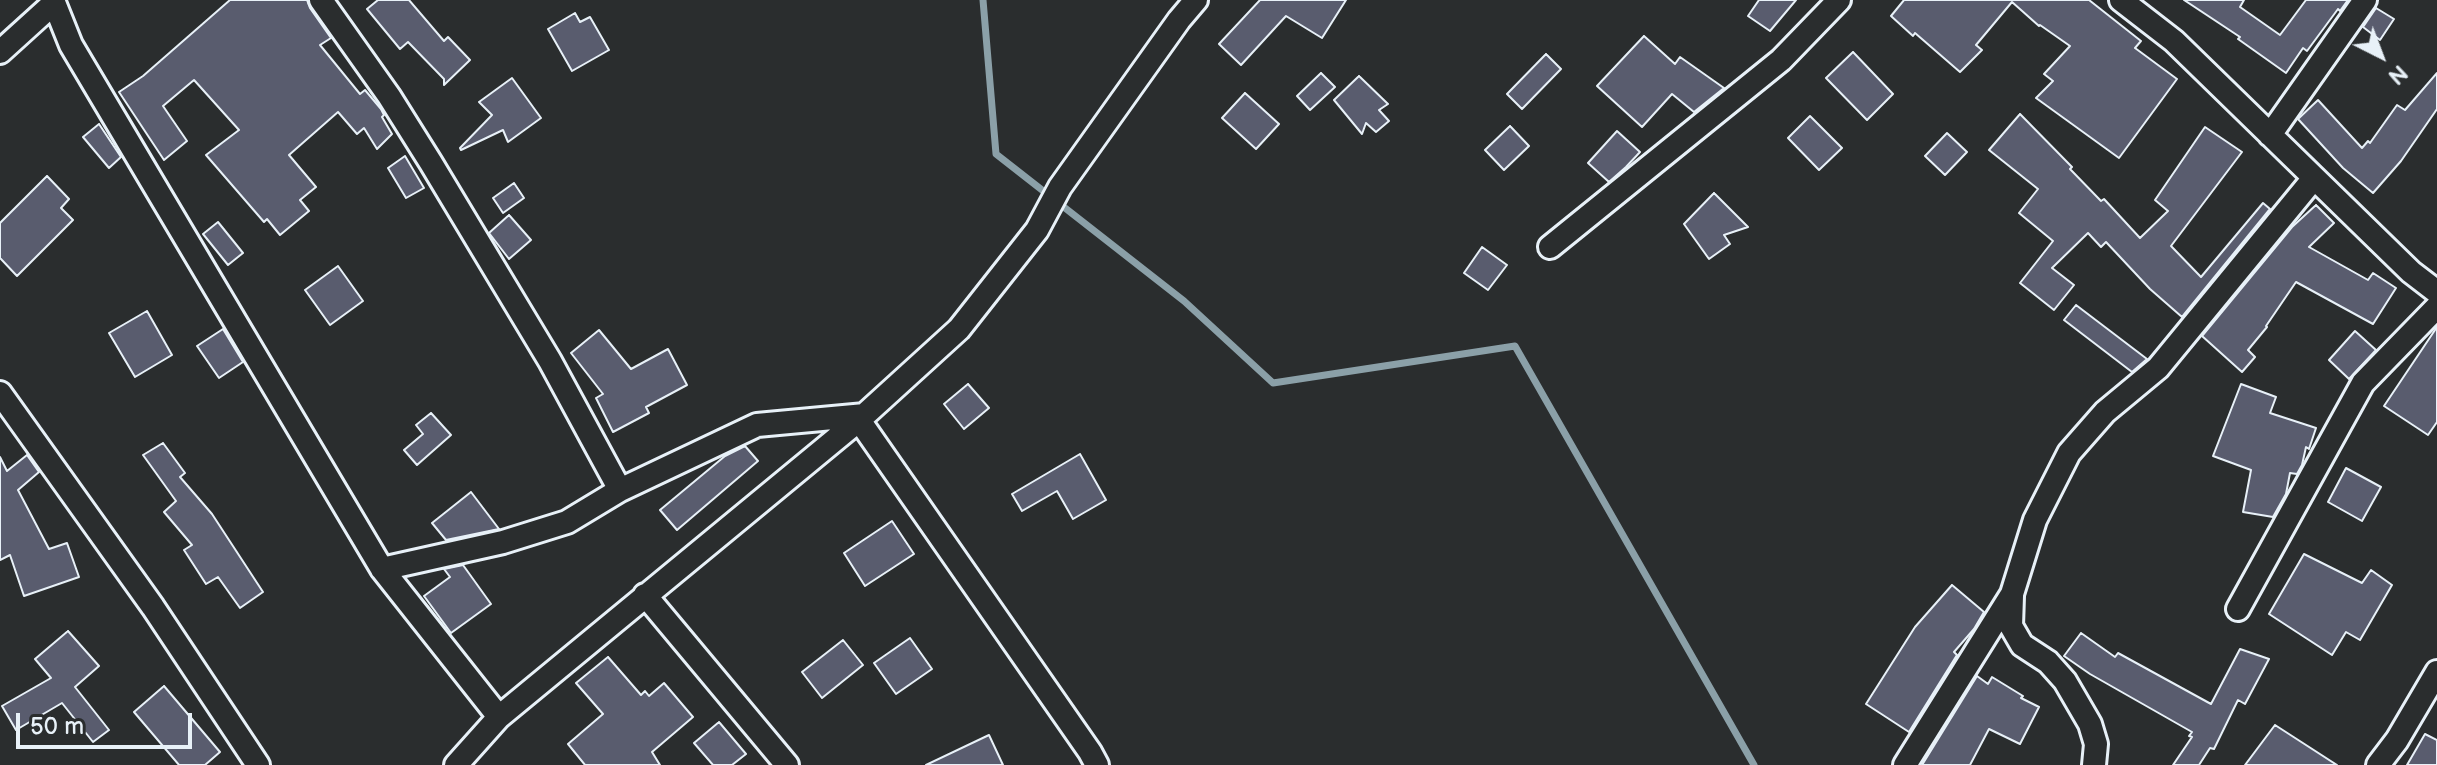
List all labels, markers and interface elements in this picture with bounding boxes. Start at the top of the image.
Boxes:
north arrow [2341,16,2421,96]
text: N [2382,59,2413,90]
scale bar [20,697,196,747]
text: 50 m [30,712,84,741]

